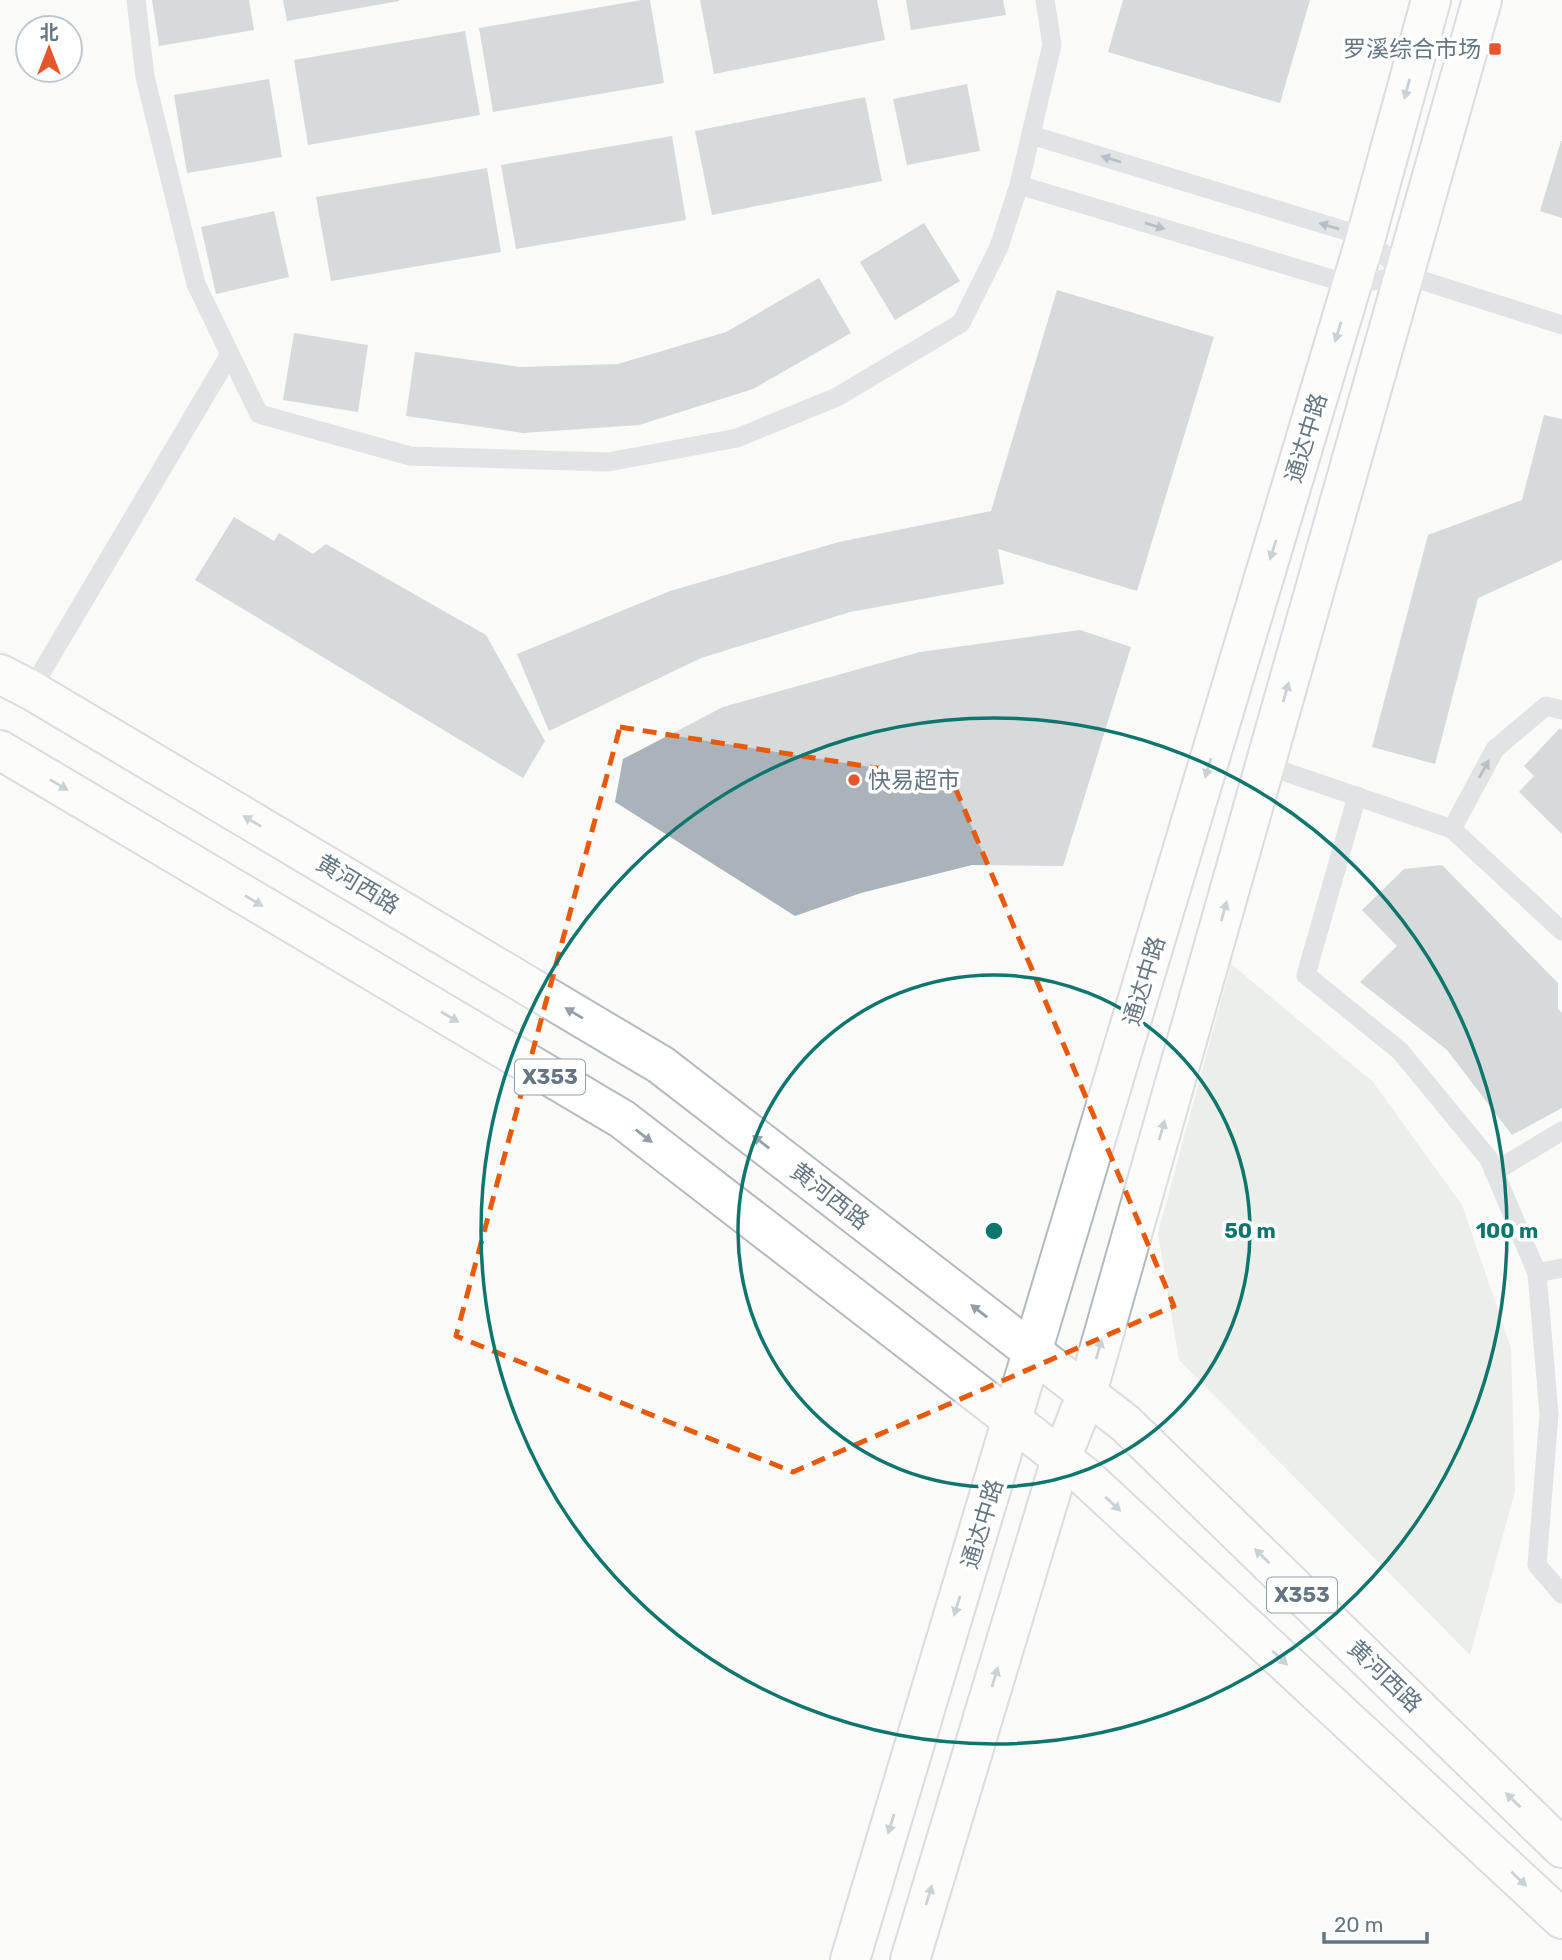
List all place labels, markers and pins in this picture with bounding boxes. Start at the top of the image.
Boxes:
place label: 罗溪综合市场 [1343,35,1481,63]
marker: 罗溪综合市场 [1487,41,1503,57]
place label: 快易超市 [868,766,960,794]
marker: 快易超市 [846,772,862,788]
centre of rings [982,1219,1006,1243]

